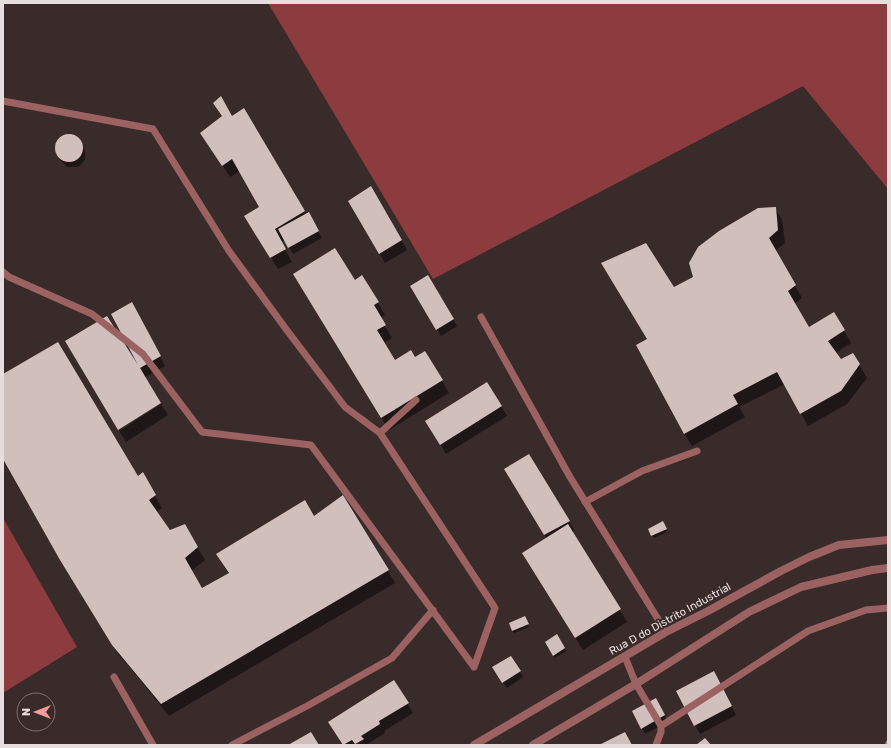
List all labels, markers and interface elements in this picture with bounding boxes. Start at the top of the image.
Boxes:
street label: Rua D do Distrito Industrial [607,580,733,658]
north arrow [16,692,56,732]
text: N [20,708,33,716]

